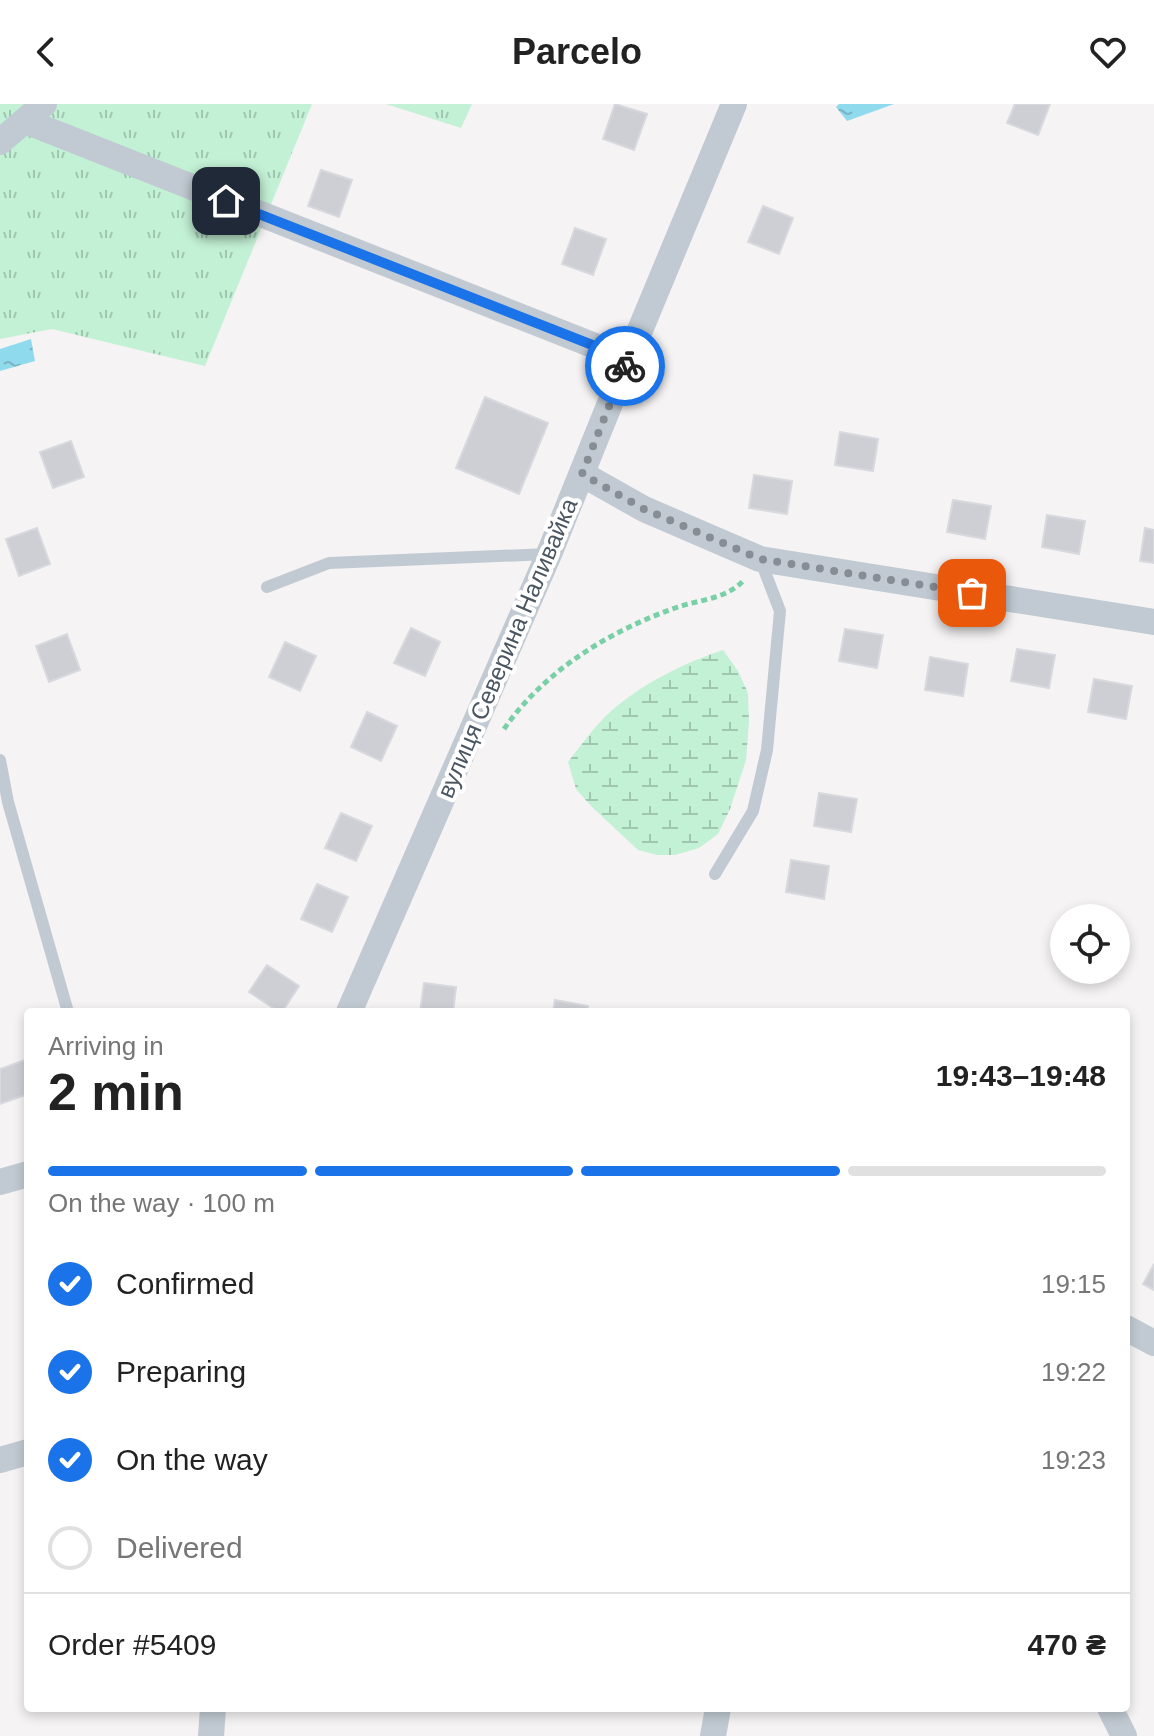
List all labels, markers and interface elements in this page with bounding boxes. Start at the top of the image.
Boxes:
icon: back [24,30,68,74]
icon: heart [1086,30,1130,74]
text: Parcelo [512,31,642,72]
pin [192,167,260,235]
icon: home [204,179,248,223]
courier [585,326,665,406]
icon: bike [603,344,647,388]
street label: вулиця Северина Наливайка [432,494,583,802]
pin [938,559,1006,627]
icon: bag [950,571,994,615]
map controls [1050,904,1130,984]
button: locate [1050,904,1130,984]
text: Arriving in [48,1031,164,1061]
text: 19:43–19:48 [936,1059,1106,1092]
text: 2 min [48,1063,184,1121]
text: On the way · 100 m [48,1188,275,1218]
icon: check [48,1262,92,1306]
text: Confirmed [116,1267,254,1300]
text: 19:15 [1041,1269,1106,1299]
icon: check [48,1350,92,1394]
text: Preparing [116,1355,246,1388]
text: 19:22 [1041,1357,1106,1387]
icon: check [48,1438,92,1482]
text: On the way [116,1443,268,1476]
text: 19:23 [1041,1445,1106,1475]
text: Delivered [116,1531,243,1564]
text: Order #5409 [48,1628,216,1661]
text: 470 ₴ [1028,1628,1106,1661]

